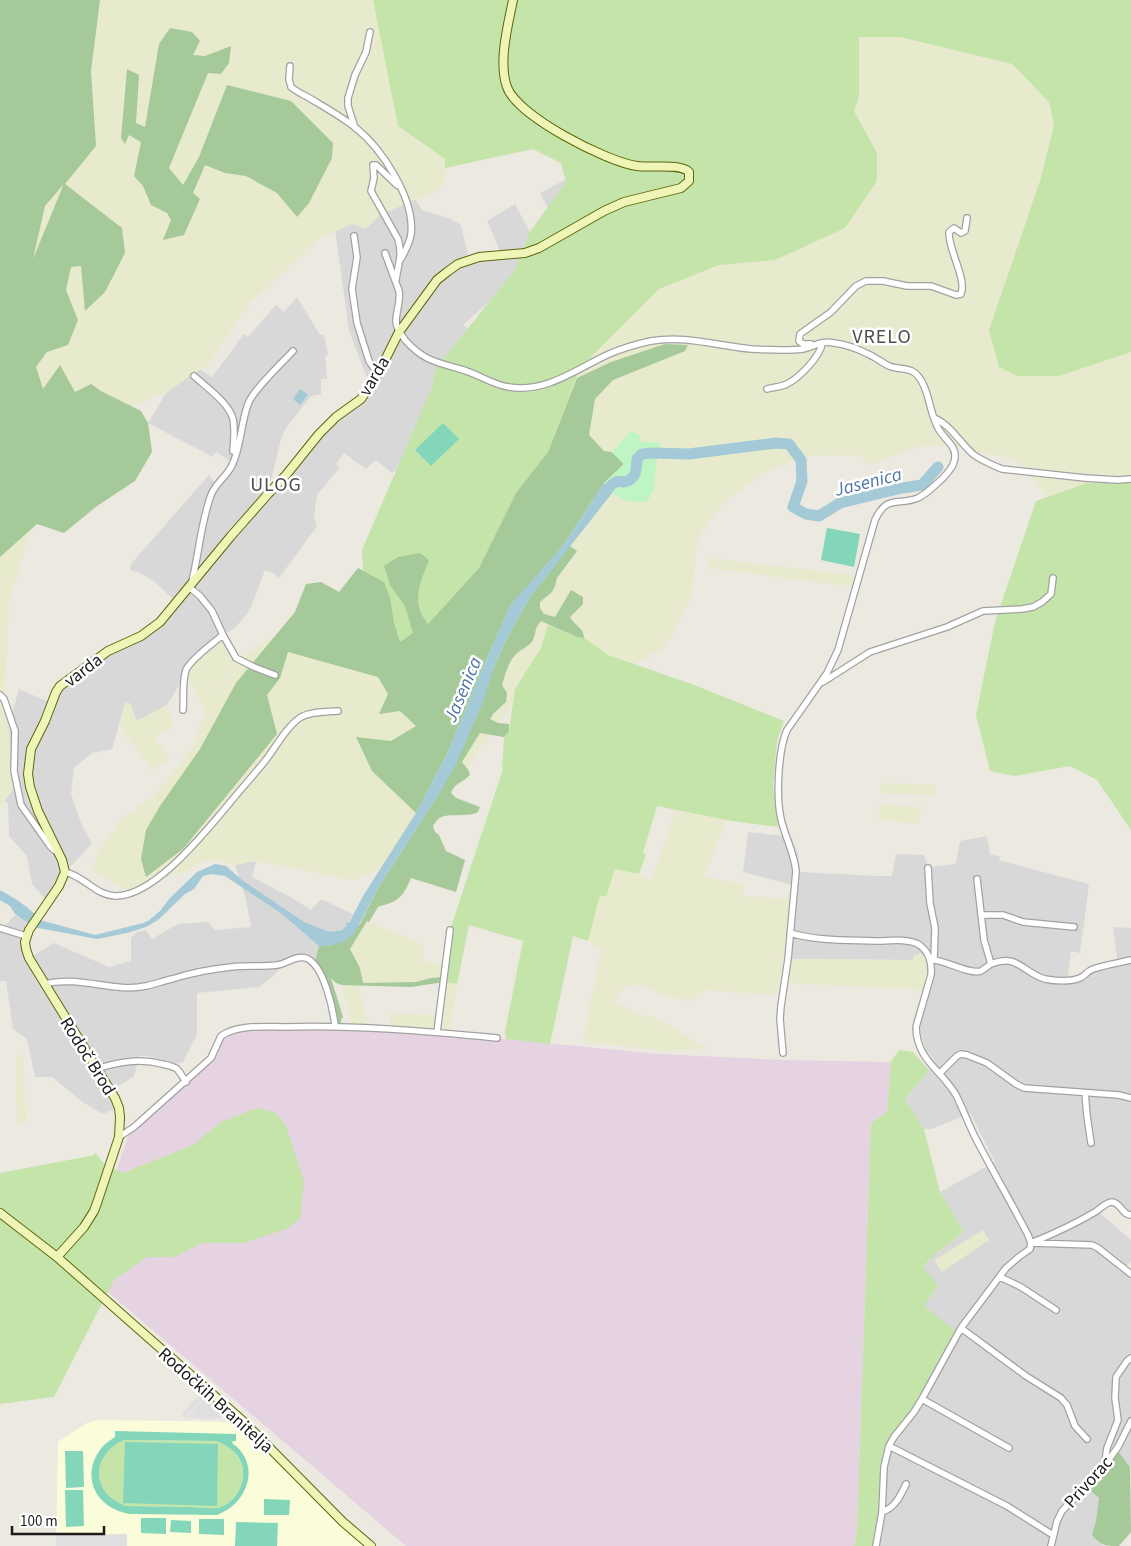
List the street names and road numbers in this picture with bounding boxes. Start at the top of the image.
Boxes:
street label: varda [353,352,396,401]
street label: varda [59,648,108,693]
street label: Rodoč Brod [54,1012,121,1100]
street label: Rodočkih Branitelja [153,1342,279,1459]
street label: Privorac [1058,1451,1118,1514]

